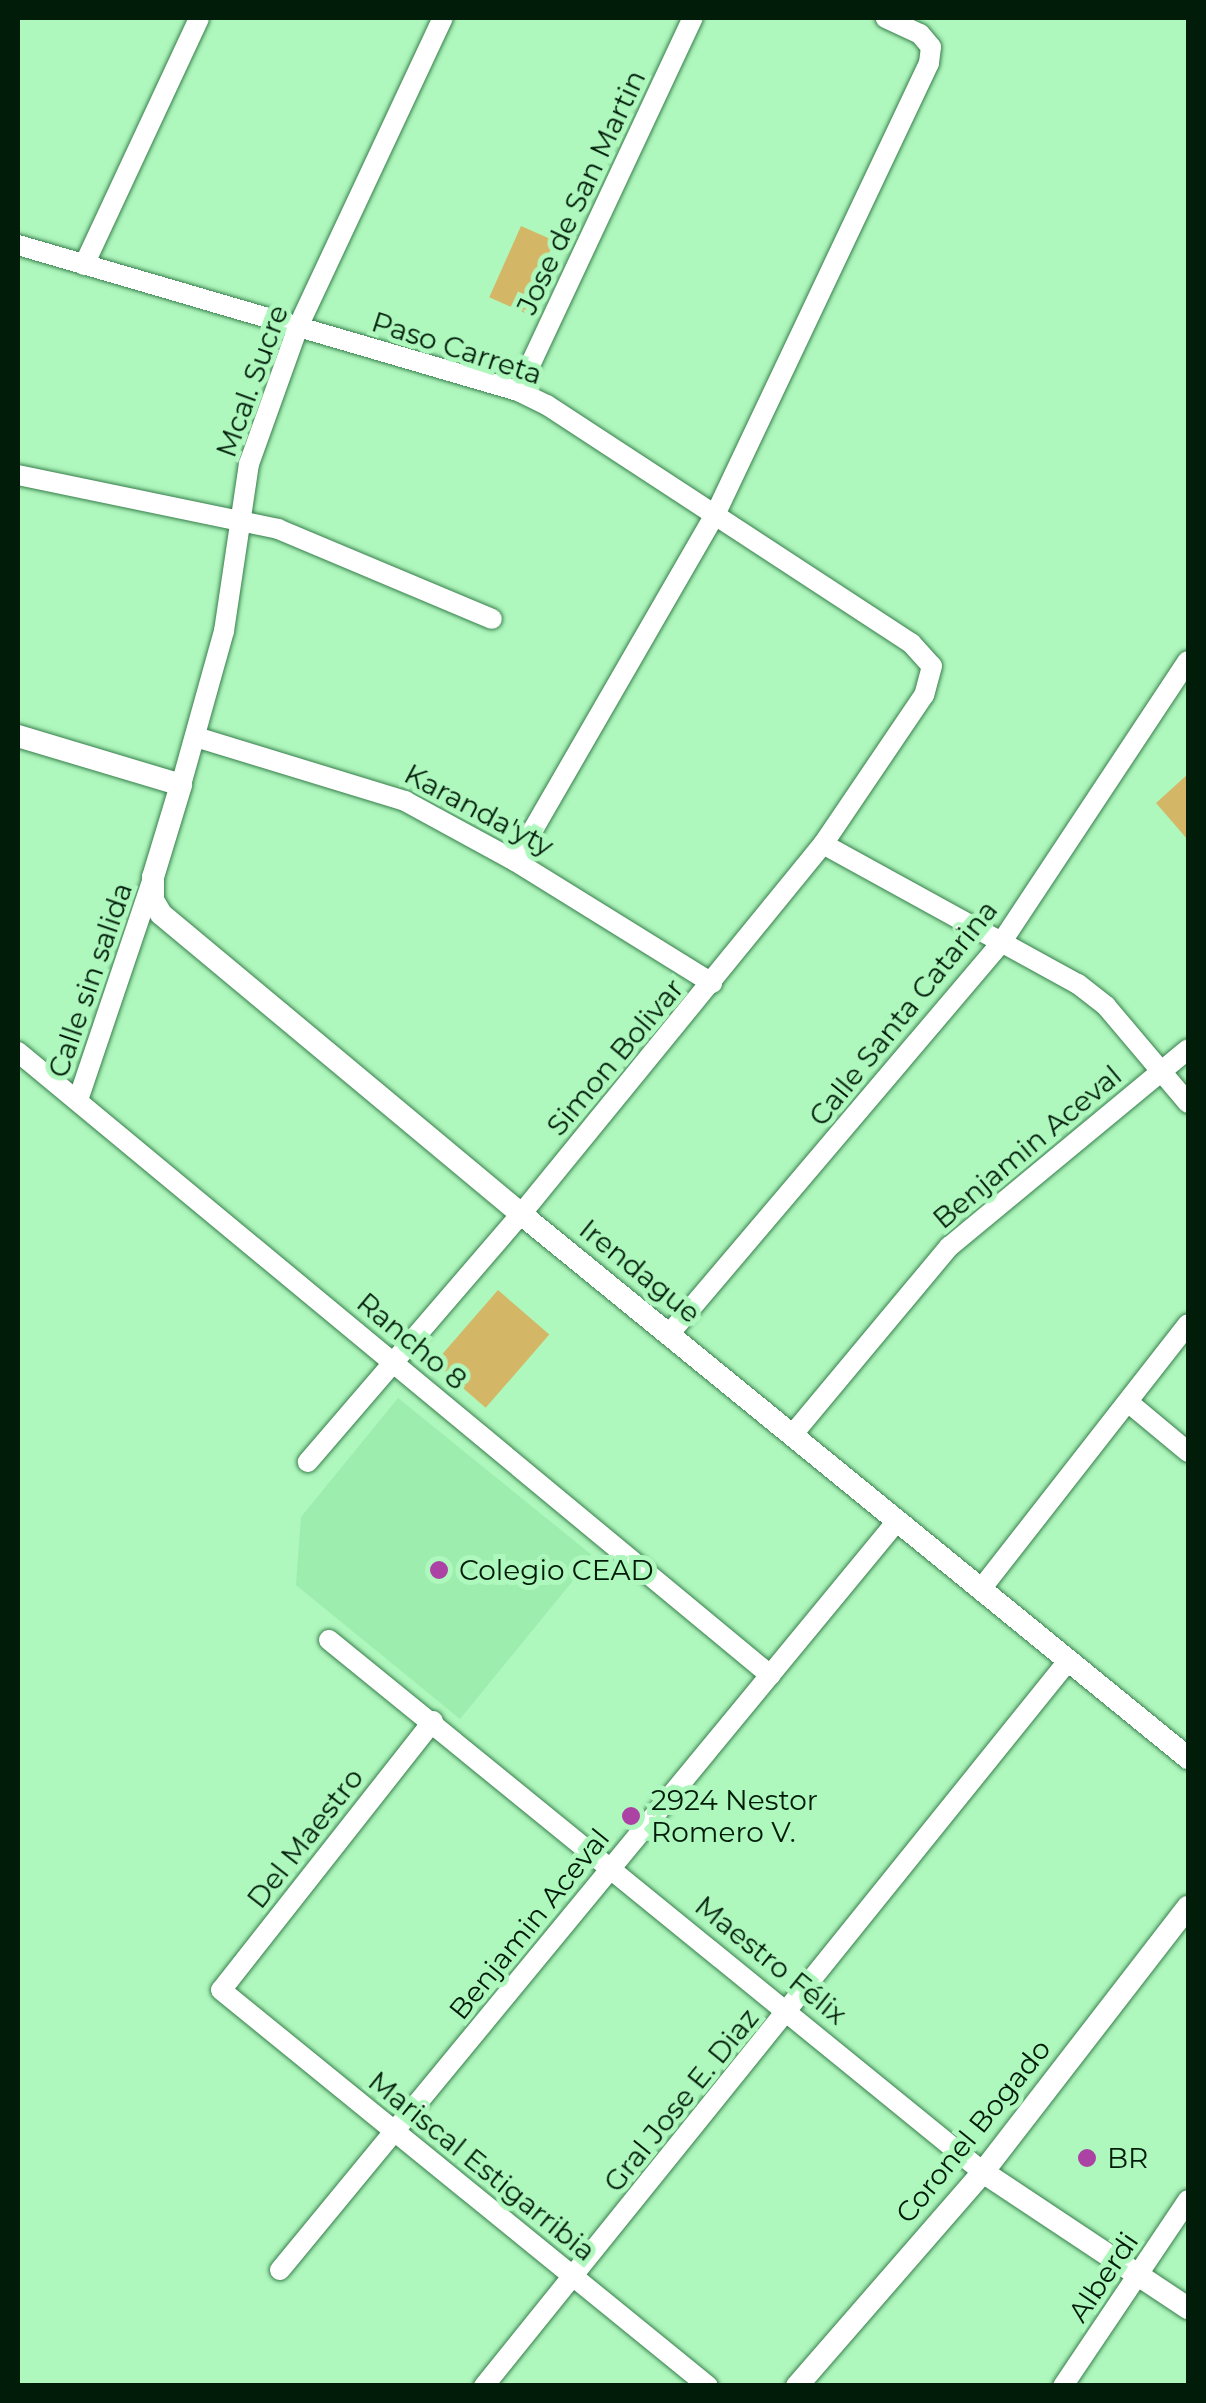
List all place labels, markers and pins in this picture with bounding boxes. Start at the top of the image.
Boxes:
place label: Colegio CEAD [459,1553,654,1587]
marker: Colegio CEAD [428,1559,450,1581]
place label: 2924 Nestor Romero V. [651,1783,818,1849]
marker: 2924 Nestor Romero V. [620,1805,642,1827]
place label: BR [1107,2141,1148,2175]
marker: BR [1076,2147,1098,2169]

